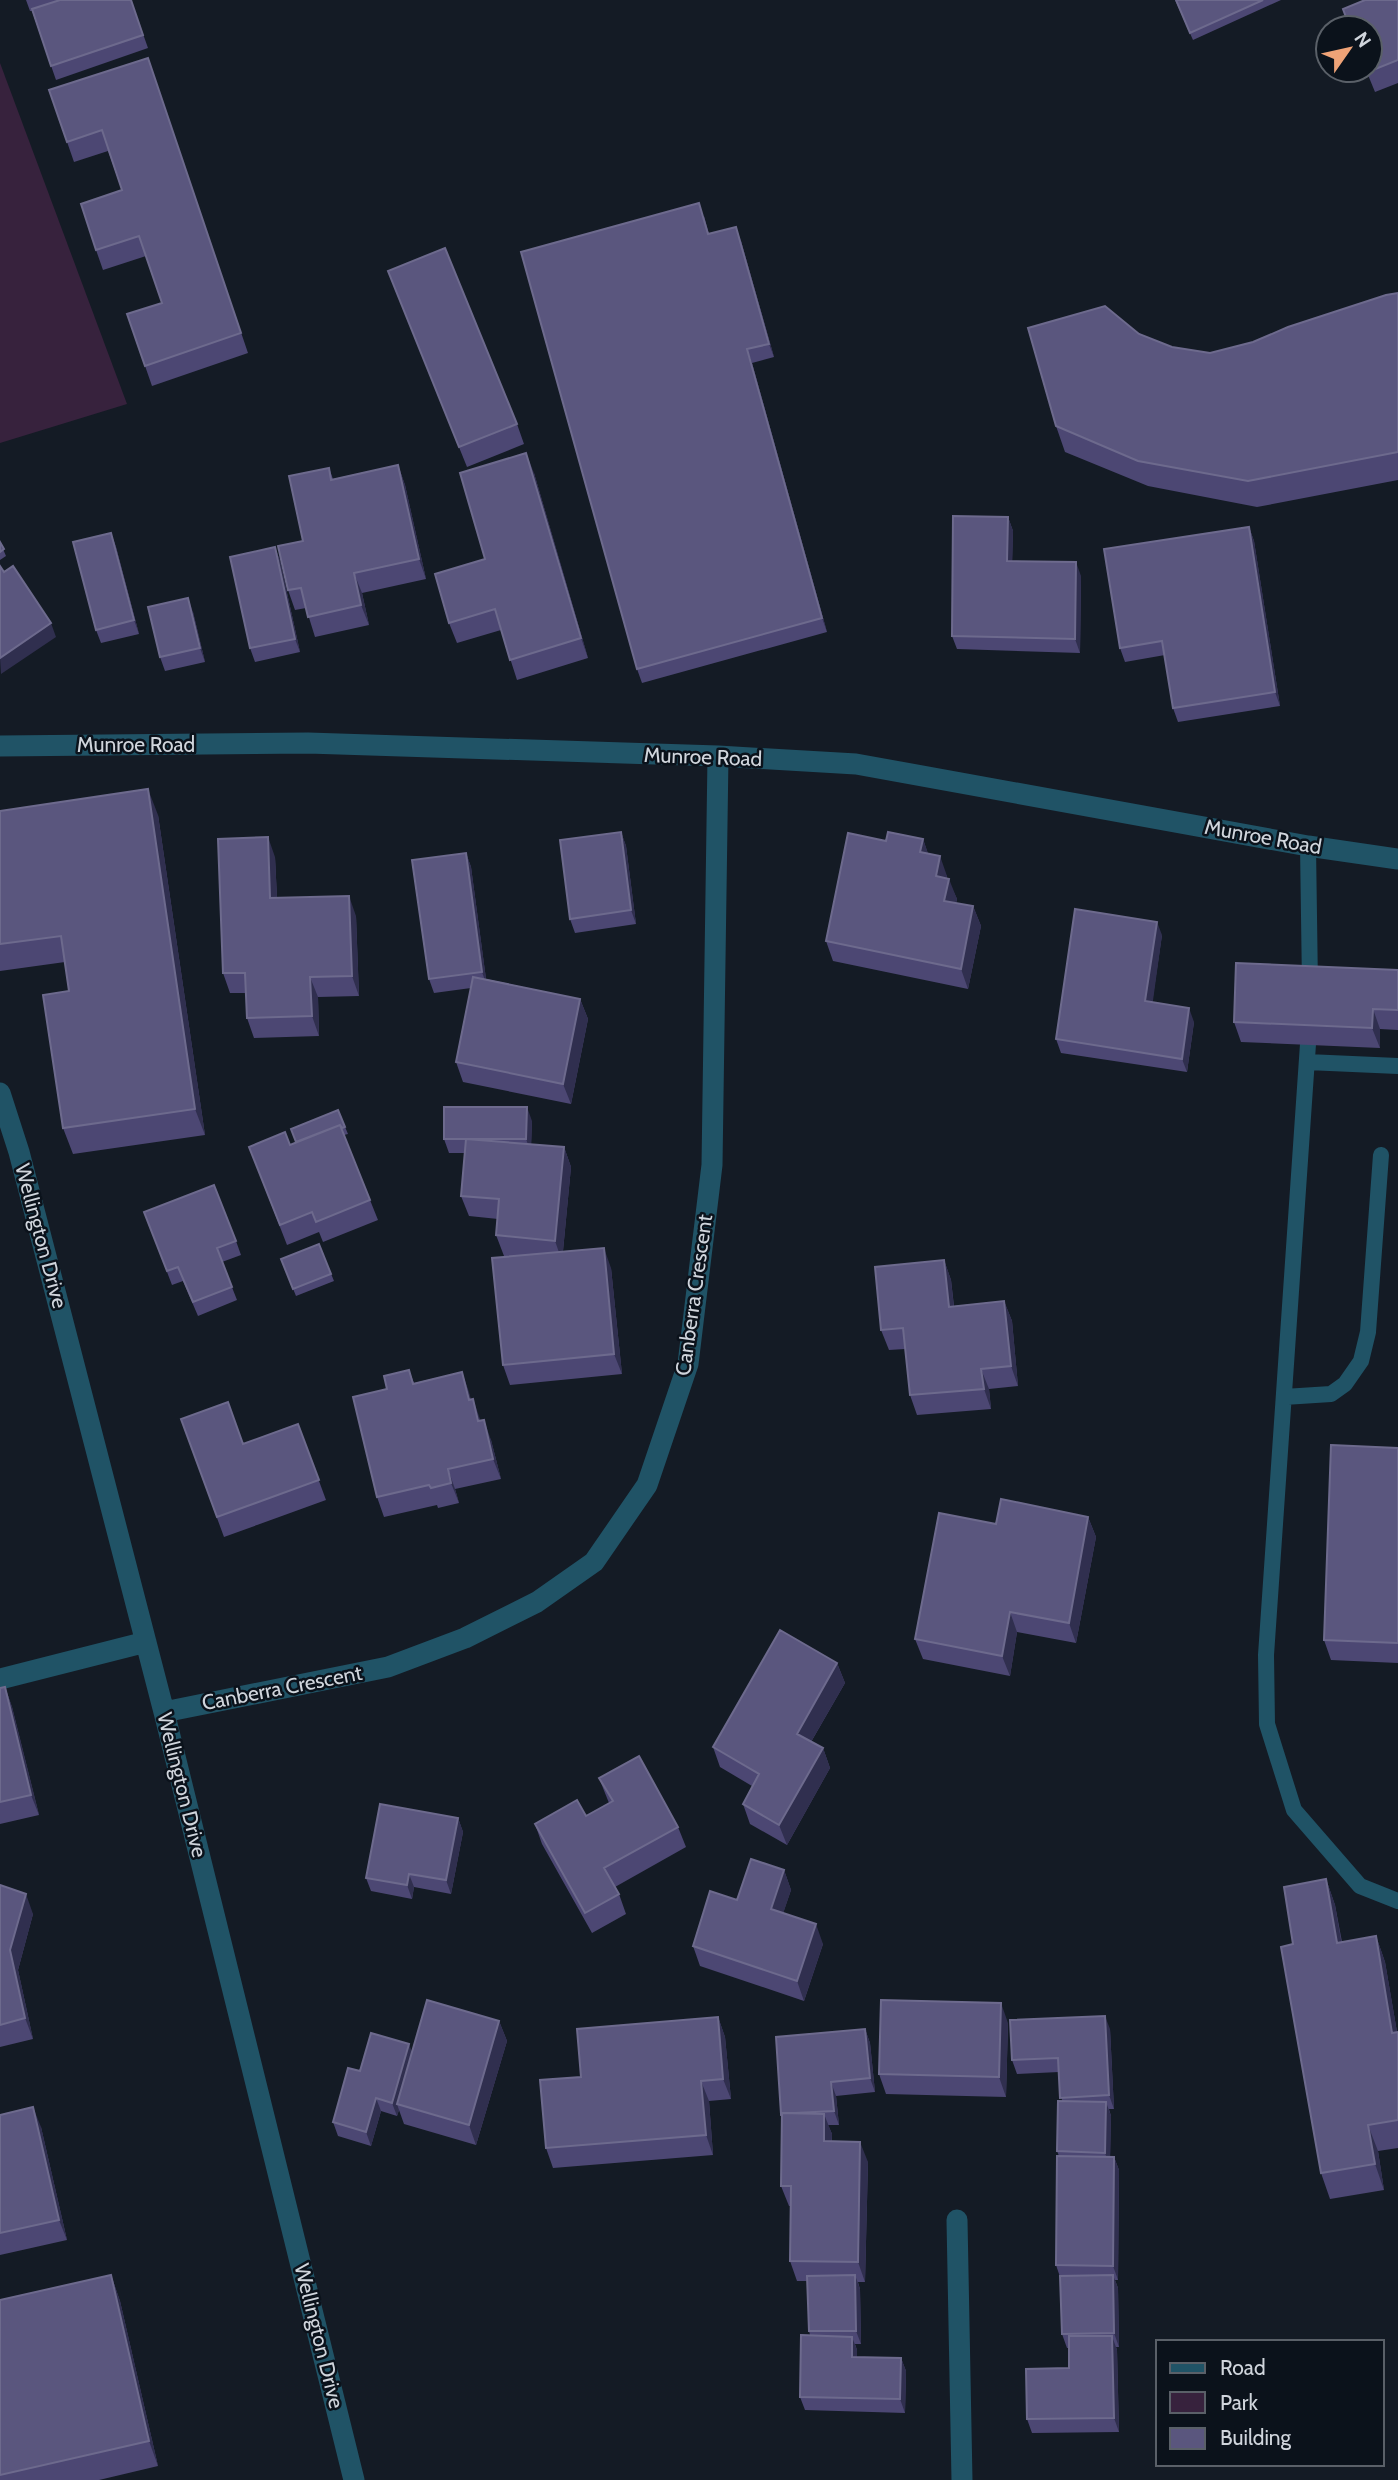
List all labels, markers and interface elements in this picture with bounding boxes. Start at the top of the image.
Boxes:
north arrow [1314,14,1384,84]
text: N [1349,28,1376,52]
street label: Munroe Road [77,732,195,757]
street label: Munroe Road [643,742,763,771]
street label: Munroe Road [1203,814,1324,859]
street label: Wellington Drive [10,1161,73,1311]
street label: Canberra Crescent [670,1213,717,1377]
street label: Canberra Crescent [200,1660,364,1715]
street label: Wellington Drive [152,1710,213,1860]
street label: Wellington Drive [289,2261,350,2411]
legend [1156,2340,1384,2466]
text: Road [1220,2355,1266,2380]
text: Park [1220,2390,1258,2415]
text: Building [1220,2425,1292,2450]

